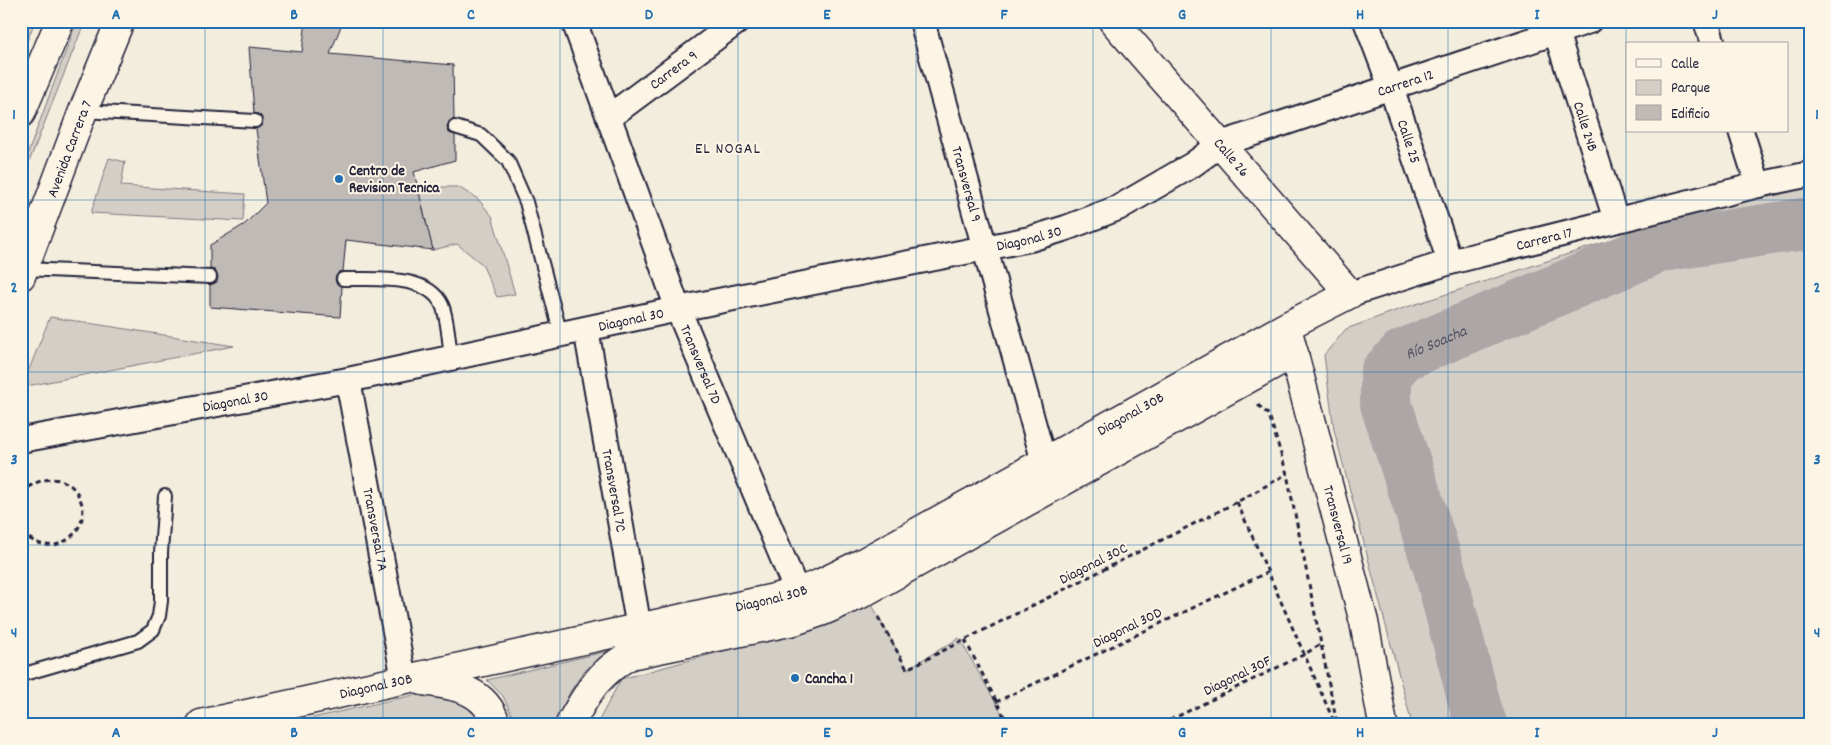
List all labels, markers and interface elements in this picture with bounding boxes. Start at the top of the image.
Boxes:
text: A [112,4,121,27]
text: B [290,4,298,27]
text: C [467,4,475,27]
text: D [645,4,654,27]
text: E [823,4,831,27]
text: F [1000,4,1008,27]
text: G [1178,4,1186,27]
text: H [1356,4,1364,27]
text: I [1535,4,1541,27]
text: J [1712,4,1718,27]
legend [1626,42,1788,132]
street label: Carrera 9 [646,46,703,96]
text: Calle [1671,54,1700,76]
street label: Carrera 12 [1375,65,1437,104]
text: Parque [1671,78,1711,100]
street label: Avenida Carrera 7 [42,97,99,201]
street label: Calle 24B [1566,99,1603,155]
text: 1 [12,104,16,127]
text: Edificio [1671,104,1710,126]
text: 1 [1815,104,1819,127]
street label: Calle 25 [1390,117,1425,167]
street label: Calle 26 [1207,134,1254,183]
district label: EL NOGAL [695,138,761,161]
street label: Transversal 9 [944,144,986,225]
place label: Centro de Revision Tecnica [349,161,440,200]
marker: Centro de Revision Tecnica [333,173,345,185]
street label: Diagonal 30 [995,221,1065,258]
street label: Carrera 17 [1514,223,1575,258]
text: 2 [11,277,18,300]
text: 2 [1814,277,1821,300]
street label: Diagonal 30 [597,303,666,339]
water label: Río Soacha [1402,320,1472,367]
street label: Transversal 7D [673,322,726,408]
street label: Diagonal 30 [201,386,271,419]
street label: Diagonal 30B [1094,388,1169,443]
street label: Transversal 7C [594,448,631,534]
text: 3 [10,449,18,472]
text: 3 [1813,449,1821,472]
street label: Transversal 19 [1316,483,1357,567]
street label: Transversal 7A [355,486,393,573]
street label: Diagonal 30C [1056,538,1132,591]
street label: Diagonal 30B [733,580,811,619]
street label: Diagonal 30D [1090,603,1166,655]
text: 4 [11,622,17,645]
text: 4 [1814,622,1820,645]
street label: Diagonal 30F [1200,651,1276,703]
street label: Diagonal 30B [338,669,415,706]
place label: Cancha 1 [805,669,853,691]
marker: Cancha 1 [789,672,801,684]
text: A [112,722,121,745]
text: B [290,722,298,745]
text: C [467,722,475,745]
text: D [645,722,654,745]
text: E [823,722,831,745]
text: F [1000,722,1008,745]
text: G [1178,722,1186,745]
text: H [1356,722,1364,745]
text: I [1535,722,1541,745]
text: J [1712,722,1718,745]

